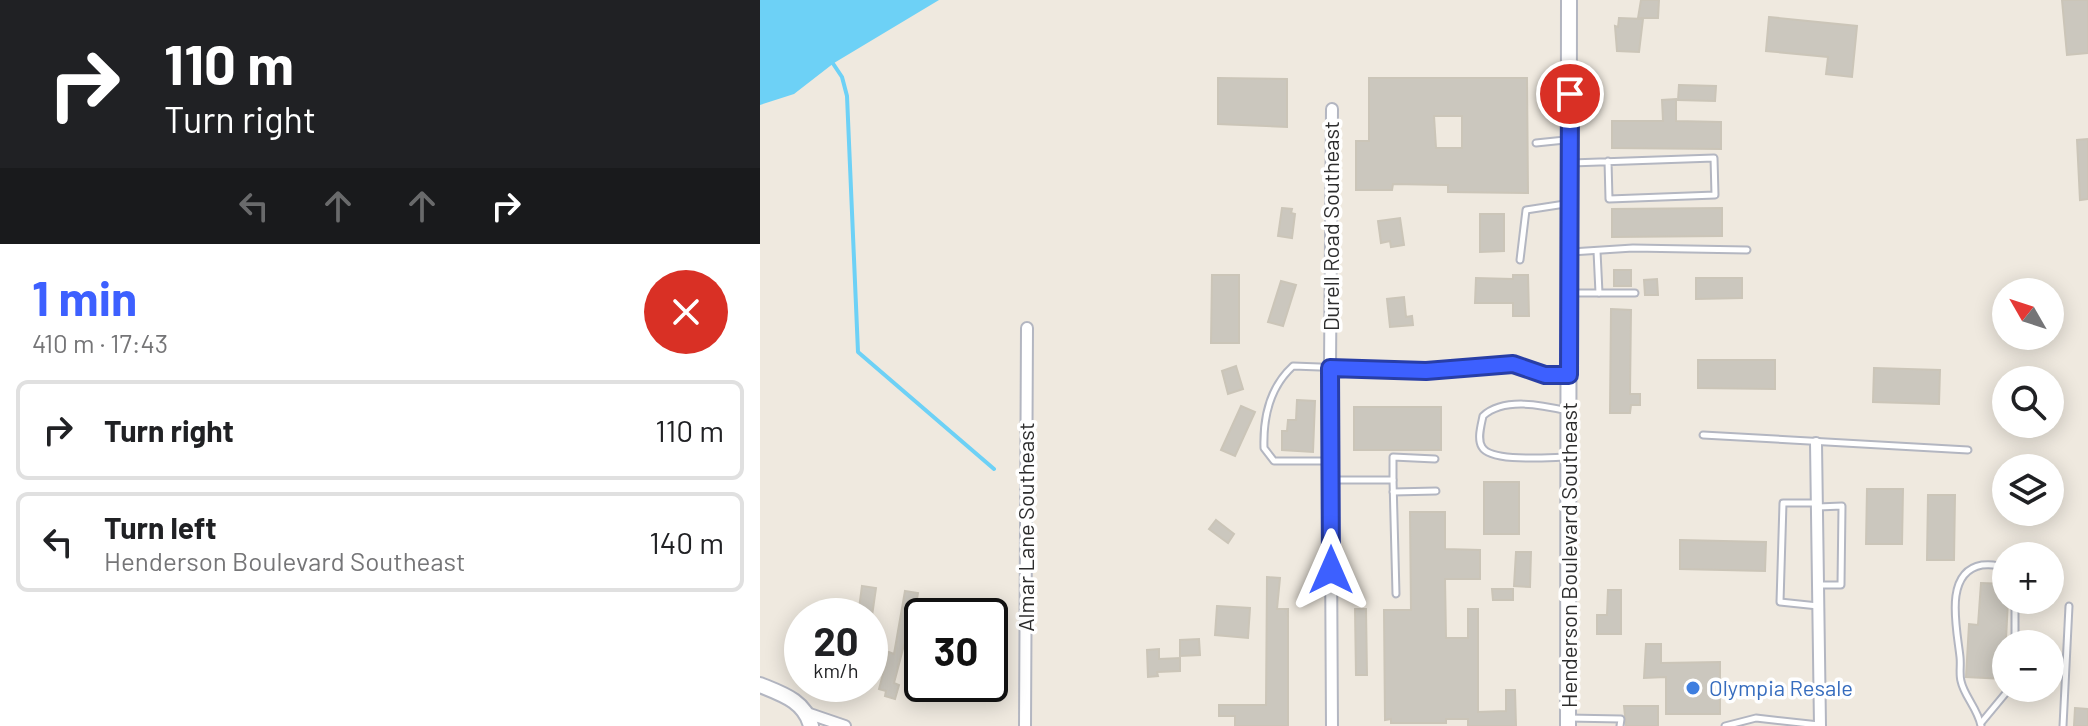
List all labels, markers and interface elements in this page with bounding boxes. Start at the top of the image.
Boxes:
text: 110 m [164,29,294,96]
icon: right [32,32,136,136]
pin [1536,60,1604,128]
icon: arrive [1548,72,1592,116]
text: Turn right [164,97,316,140]
street label: Durell Road Southeast [1317,121,1343,331]
icon: left [232,184,276,228]
icon: ahead [316,184,360,228]
icon: ahead [400,184,444,228]
icon: right [484,184,528,228]
text: 1 min [32,268,137,326]
button: close [644,270,728,354]
north arrow [1992,278,2064,350]
map controls [1992,278,2064,702]
text: 410 m · 17:43 [32,327,168,358]
button: search [1992,366,2064,438]
street label: Henderson Boulevard Southeast [1555,402,1581,708]
icon: right [36,408,80,452]
text: Turn right [104,412,234,448]
text: 110 m [655,412,724,448]
street label: Almar Lane Southeast [1012,422,1038,632]
button: layers [1992,454,2064,526]
text: Turn left [104,509,217,545]
icon: left [36,520,80,564]
text: 140 m [649,524,724,560]
position arrow [1289,528,1373,612]
button: + [1992,542,2064,614]
text: Henderson Boulevard Southeast [104,545,466,576]
speed limit sign: 30 [904,598,1008,702]
text: 20 [813,616,859,664]
button: − [1992,630,2064,702]
text: km/h [813,658,859,682]
place label: Olympia Resale [1709,674,1853,700]
marker: Olympia Resale [1684,679,1702,697]

